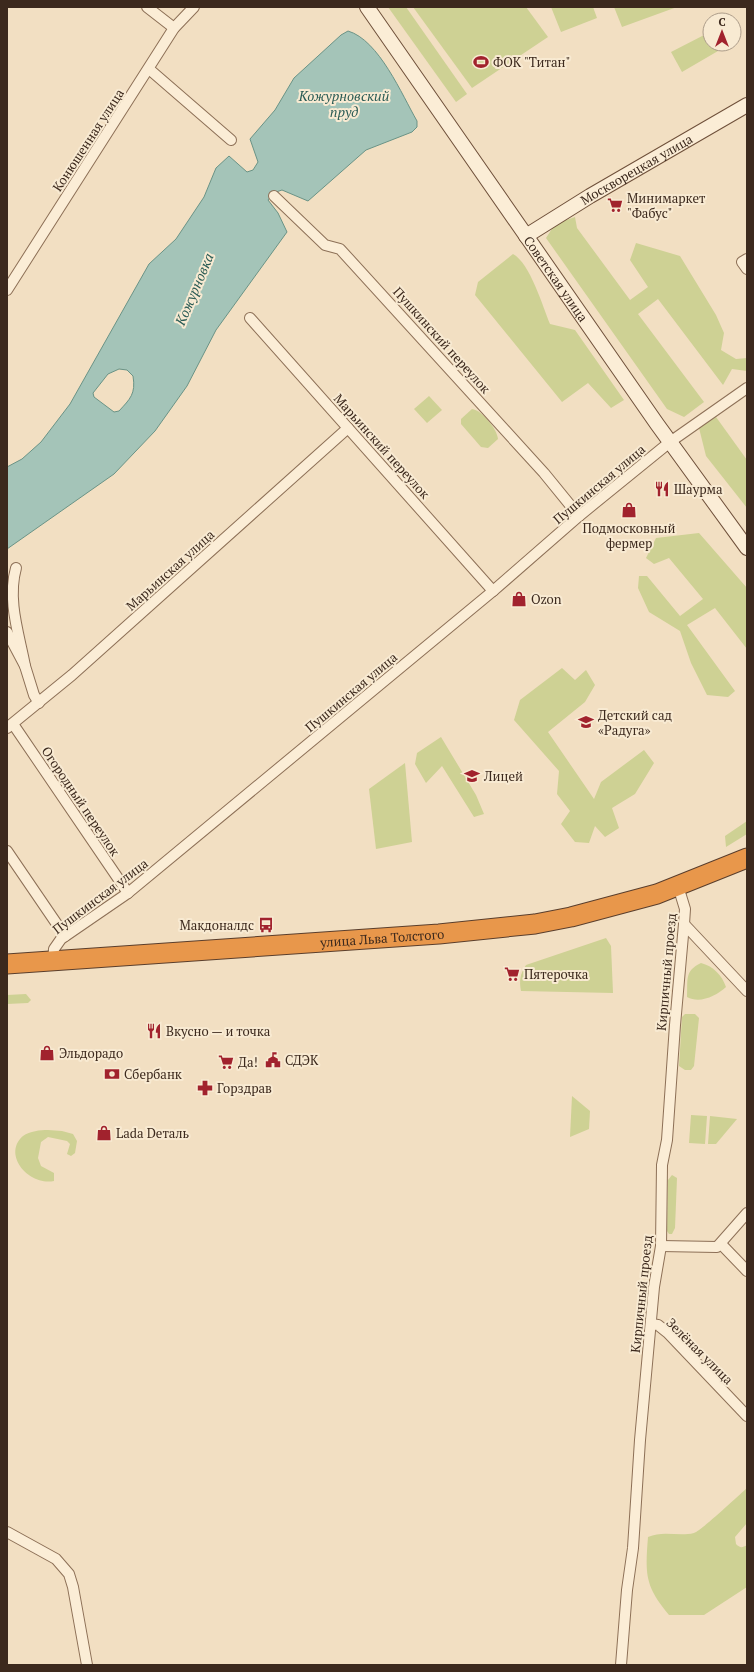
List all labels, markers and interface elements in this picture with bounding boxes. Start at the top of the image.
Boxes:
north arrow [702,12,742,52]
text: С [718,15,726,29]
sports icon: ФОК "Титан" [472,53,490,71]
place label: ФОК "Титан" [493,53,570,71]
street label: Конюшенная улица [48,85,128,195]
water label: Кожурновский пруд [298,86,390,121]
street label: Москворецкая улица [577,129,696,209]
place label: Минимаркет "Фабус" [627,189,706,222]
supermarket icon: Минимаркет "Фабус" [606,196,624,214]
street label: Советская улица [520,232,592,326]
water label: Кожурновка [170,250,218,329]
street label: Пушкинский переулок [389,283,495,398]
street label: Марьинский переулок [330,390,435,503]
street label: Пушкинская улица [549,440,649,528]
restaurant icon: Шаурма [653,480,671,498]
place label: Шаурма [674,480,723,498]
shop icon: Подмосковный фермер [620,501,638,519]
place label: Подмосковный фермер [583,519,676,552]
street label: Марьинская улица [122,525,218,615]
shop icon: Ozon [510,590,528,608]
place label: Ozon [531,590,562,608]
street label: Пушкинская улица [301,648,401,736]
place label: Детский сад «Радуга» [598,706,672,739]
school or university icon: Детский сад «Радуга» [577,713,595,731]
street label: Огородный переулок [38,743,125,860]
school or university icon: Лицей [463,767,481,785]
place label: Лицей [483,767,523,785]
street label: Пушкинская улица [49,854,152,938]
street label: Кирпичный проезд [652,912,680,1032]
place label: Макдоналдс [179,916,254,934]
bus stop icon: Макдоналдс [257,916,275,934]
street label: улица Льва Толстого [319,925,445,951]
supermarket icon: Пятерочка [503,965,521,983]
place label: Пятерочка [524,965,589,983]
restaurant icon: Вкусно — и точка [145,1022,163,1040]
place label: Вкусно — и точка [166,1022,271,1040]
shop icon: Эльдорадо [38,1044,56,1062]
place label: Эльдорадо [59,1044,123,1062]
public building icon: СДЭК [264,1051,282,1069]
place label: СДЭК [285,1051,319,1069]
supermarket icon: Да! [217,1053,235,1071]
place label: Да! [238,1053,258,1071]
bank icon: Сбербанк [103,1065,121,1083]
place label: Сбербанк [124,1065,183,1083]
pharmacy icon: Горздрав [196,1079,214,1097]
place label: Горздрав [217,1079,272,1097]
shop icon: Lada Dеталь [95,1124,113,1142]
place label: Lada Dеталь [116,1124,189,1142]
street label: Кирпичный проезд [626,1234,656,1354]
street label: Зелёная улица [663,1314,738,1389]

